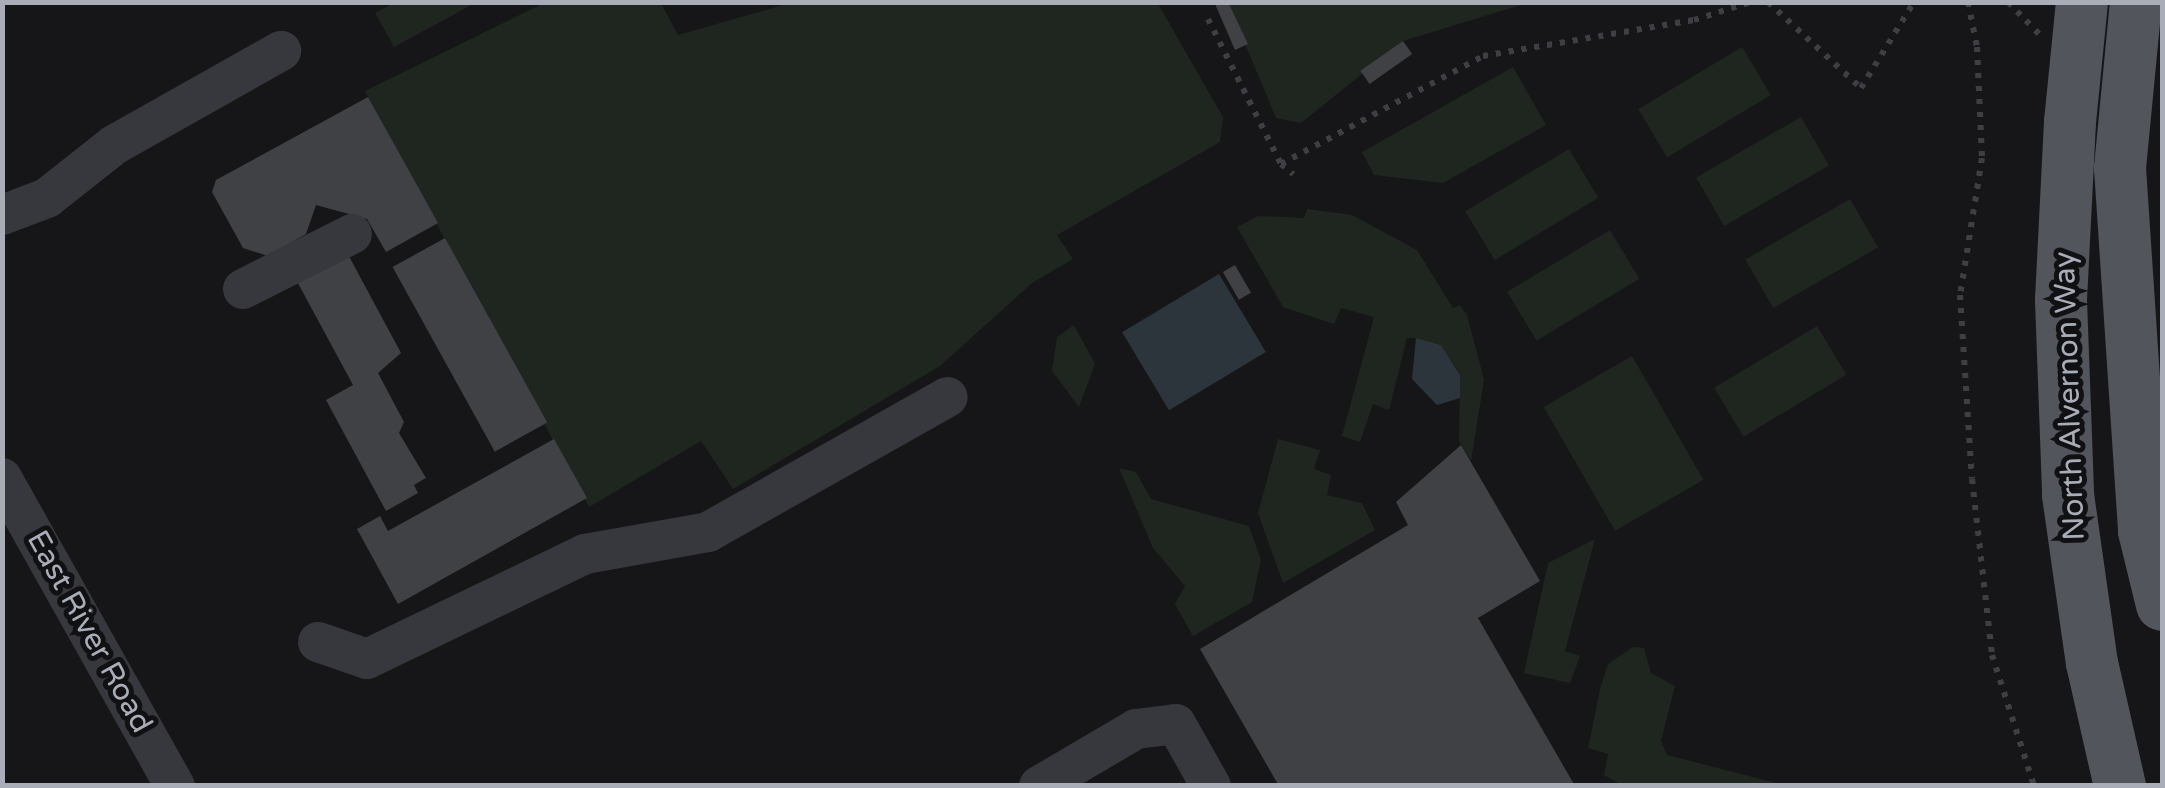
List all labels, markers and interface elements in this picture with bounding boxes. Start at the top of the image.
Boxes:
street label: North Alvernon Way [2047,251,2093,541]
street label: East River Road [19,525,159,739]

